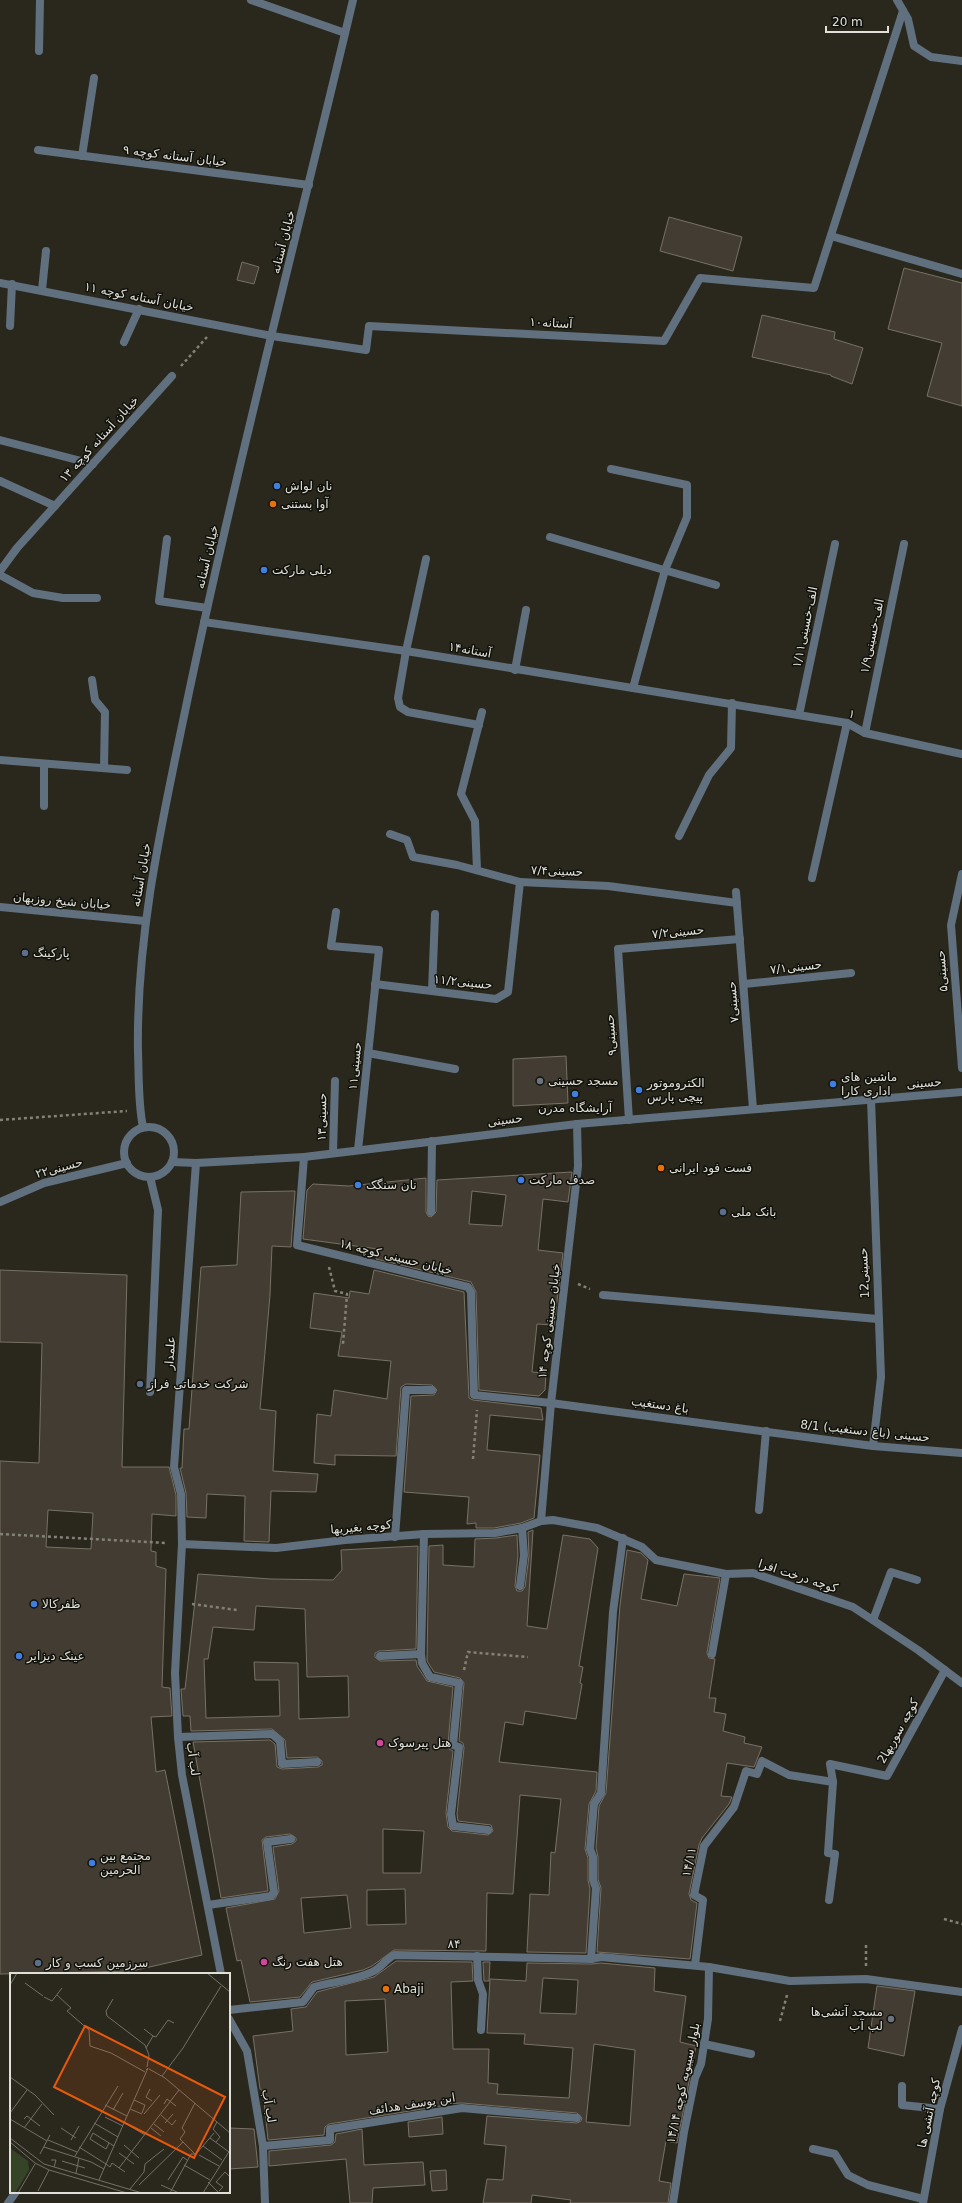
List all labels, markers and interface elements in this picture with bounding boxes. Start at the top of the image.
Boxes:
scale bar [826,8,888,34]
text: 20 m [832,15,863,29]
street label: خیابان آستانه کوچه ۹ [122,142,228,170]
street label: خیابان آستانه [267,209,298,275]
street label: خیابان آستانه کوچه ۱۱ [83,279,195,315]
street label: آستانه۱۰ [529,314,574,331]
street label: خیابان آستانه کوچه ۱۳ [56,392,142,486]
place label: نان لواش [285,479,332,494]
marker: نان لواش [272,481,282,491]
place label: آوا بستنی [281,496,329,512]
marker: آوا بستنی [268,499,278,509]
street label: خیابان آستانه [192,524,221,590]
place label: دیلی مارکت [272,563,332,578]
marker: دیلی مارکت [259,565,269,575]
street label: الف-خسینی۱/۱۱ [790,585,820,669]
street label: الف-خسینی۱/۹ [857,597,887,675]
street label: آستانه۱۴ [447,638,493,661]
street label: ۱ [847,706,857,722]
street label: خیابان آستانه [127,842,154,908]
street label: حسینی۷/۴ [531,863,583,879]
street label: خیابان شیخ روزبهان [12,890,112,913]
street label: حسینی۷/۲ [651,923,705,941]
place label: پارکینگ [33,946,70,961]
marker: پارکینگ [20,948,30,958]
street label: حسینی۵ [934,950,950,992]
street label: حسینی۷/۱ [769,957,823,977]
street label: حسینی۱۱/۲ [433,972,493,992]
street label: حسینی۷ [725,981,741,1023]
street label: حسینی۹ [603,1014,619,1056]
street label: حسینی۱۱ [346,1041,364,1091]
place label: ماشین های اداری کارا [841,1070,897,1099]
place label: مسجد حسینی [548,1074,618,1088]
street label: حسینی [906,1075,942,1091]
marker: مسجد حسینی [535,1076,545,1086]
place label: الکتروموتور پیچی پارس [646,1076,705,1105]
marker: ماشین های اداری کارا [828,1079,838,1089]
marker: الکتروموتور پیچی پارس [634,1085,644,1095]
marker: آرایشگاه مدرن [570,1089,580,1099]
street label: حسینی۱۳ [315,1093,329,1141]
place label: آرایشگاه مدرن [538,1100,613,1116]
street label: حسینی [487,1111,523,1129]
street label: حسینی۲۲ [34,1155,84,1181]
place label: فست فود ایرانی [669,1161,752,1176]
marker: فست فود ایرانی [656,1163,666,1173]
place label: صدف مارکت [529,1173,595,1188]
marker: صدف مارکت [516,1175,526,1185]
place label: نان سنگک [366,1178,417,1192]
marker: نان سنگک [353,1180,363,1190]
place label: بانک ملی [731,1205,776,1219]
marker: بانک ملی [718,1207,728,1217]
street label: خیابان حسینی کوچه ۱۸ [338,1236,454,1279]
street label: حسینی12 [856,1247,872,1299]
street label: خیابان حسینی کوچه ۱۴ [535,1263,564,1380]
street label: علمدار [162,1336,179,1371]
place label: شرکت خدماتی فراز [147,1377,248,1392]
marker: شرکت خدماتی فراز [135,1379,145,1389]
street label: باغ دستغیب [630,1394,690,1416]
street label: 8/1 حسینی (باغ دستغیب) [800,1417,930,1445]
street label: کوچه بغیریها [330,1517,393,1538]
street label: کوچه درخت افرا [756,1557,840,1596]
place label: ظفرکالا [42,1597,80,1612]
marker: ظفرکالا [29,1599,39,1609]
place label: عینک دیزایر [26,1649,85,1664]
marker: عینک دیزایر [14,1651,24,1661]
street label: کوچه سوریها2 [874,1696,923,1766]
place label: هتل پیرسوک [388,1736,451,1751]
marker: هتل پیرسوک [375,1738,385,1748]
street label: لب آب [184,1741,203,1777]
street label: ۱۴/۱۱ [679,1846,699,1878]
place label: مجتمع بین الحرمین [100,1849,151,1878]
marker: مجتمع بین الحرمین [87,1858,97,1868]
street label: ۸۴ [447,1937,461,1951]
place label: هتل هفت رنگ [272,1955,343,1970]
place label: سرزمین کسب و کار [45,1956,148,1971]
marker: هتل هفت رنگ [259,1957,269,1967]
marker: سرزمین کسب و کار [33,1958,43,1968]
inset map [10,1973,230,2193]
place label: Abaji [394,1982,424,1996]
marker: Abaji [381,1984,391,1994]
place label: مسجد آتشی‌ها لب آب [811,2004,883,2033]
marker: مسجد آتشی‌ها لب آب [886,2014,896,2024]
street label: بلوار سیبویه کوچه ۱۴/۱۴ [663,2021,704,2145]
street label: کوچه آتشی ها [914,2076,944,2149]
street label: لب آب [259,2088,280,2124]
street label: ابن یوسف هدائف [368,2090,456,2119]

